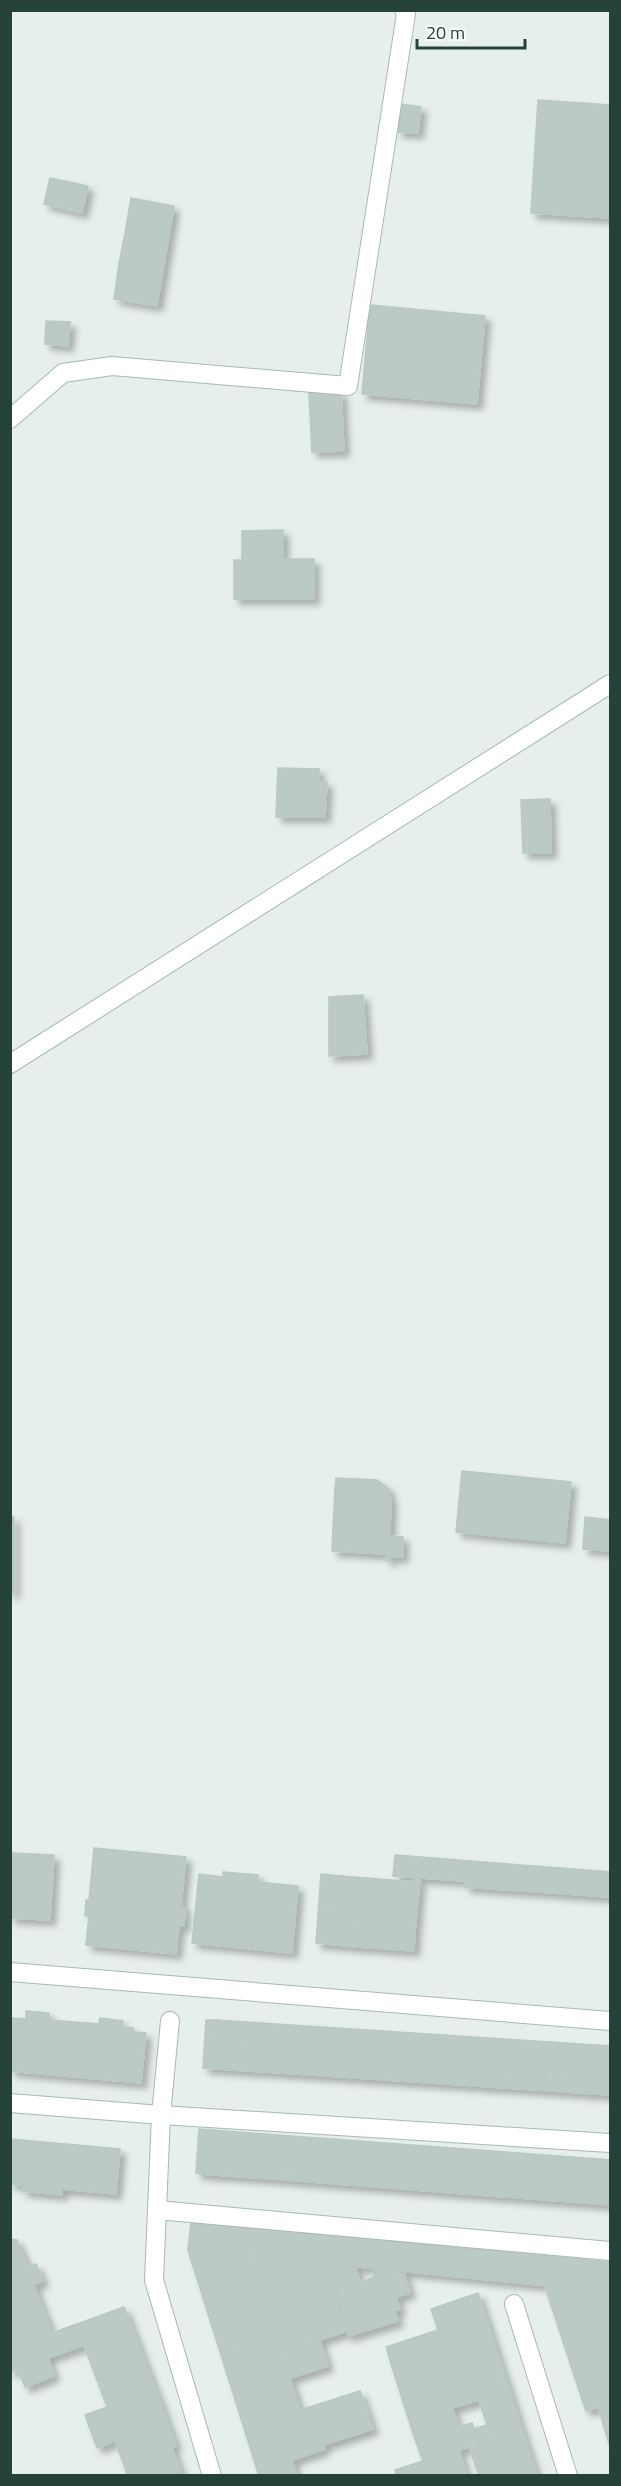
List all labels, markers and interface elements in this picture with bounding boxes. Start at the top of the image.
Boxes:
scale bar [417,12,525,50]
text: 20 m [426,19,465,46]

